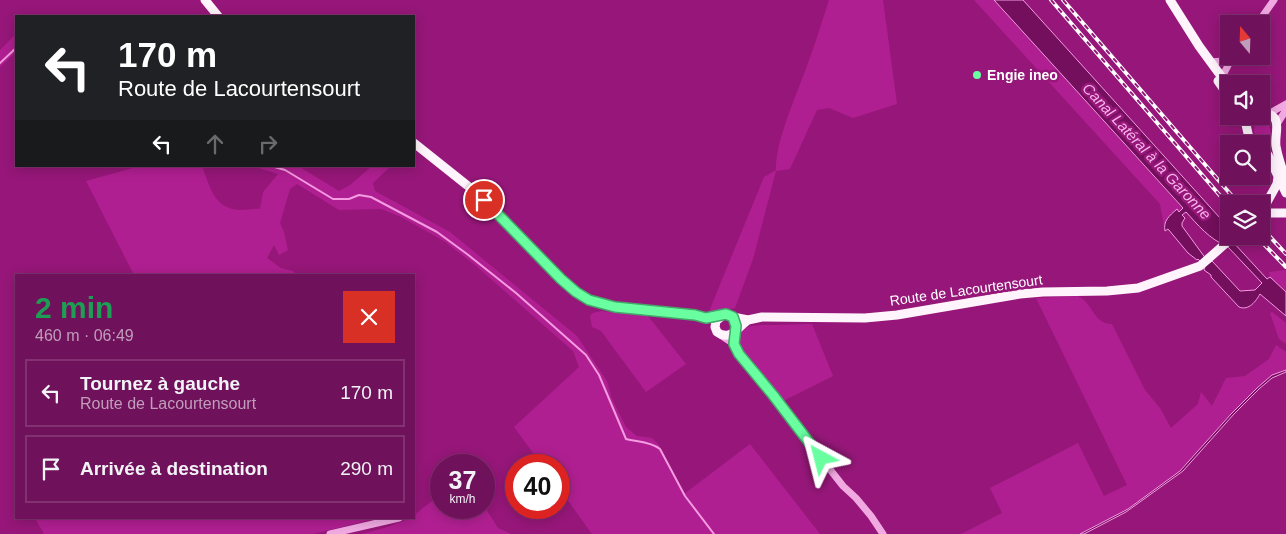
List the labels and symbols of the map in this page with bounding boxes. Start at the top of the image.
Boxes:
north arrow [1220,15,1270,65]
place label: Engie ineo [987,67,1058,83]
marker: Engie ineo [971,69,983,81]
water label: Canal Latéral à la Garonne [1079,79,1215,223]
pin [463,179,505,221]
street label: Route de Lacourtensourt [889,271,1044,309]
position arrow [794,431,846,483]
speed limit sign: 40 [505,454,570,519]

